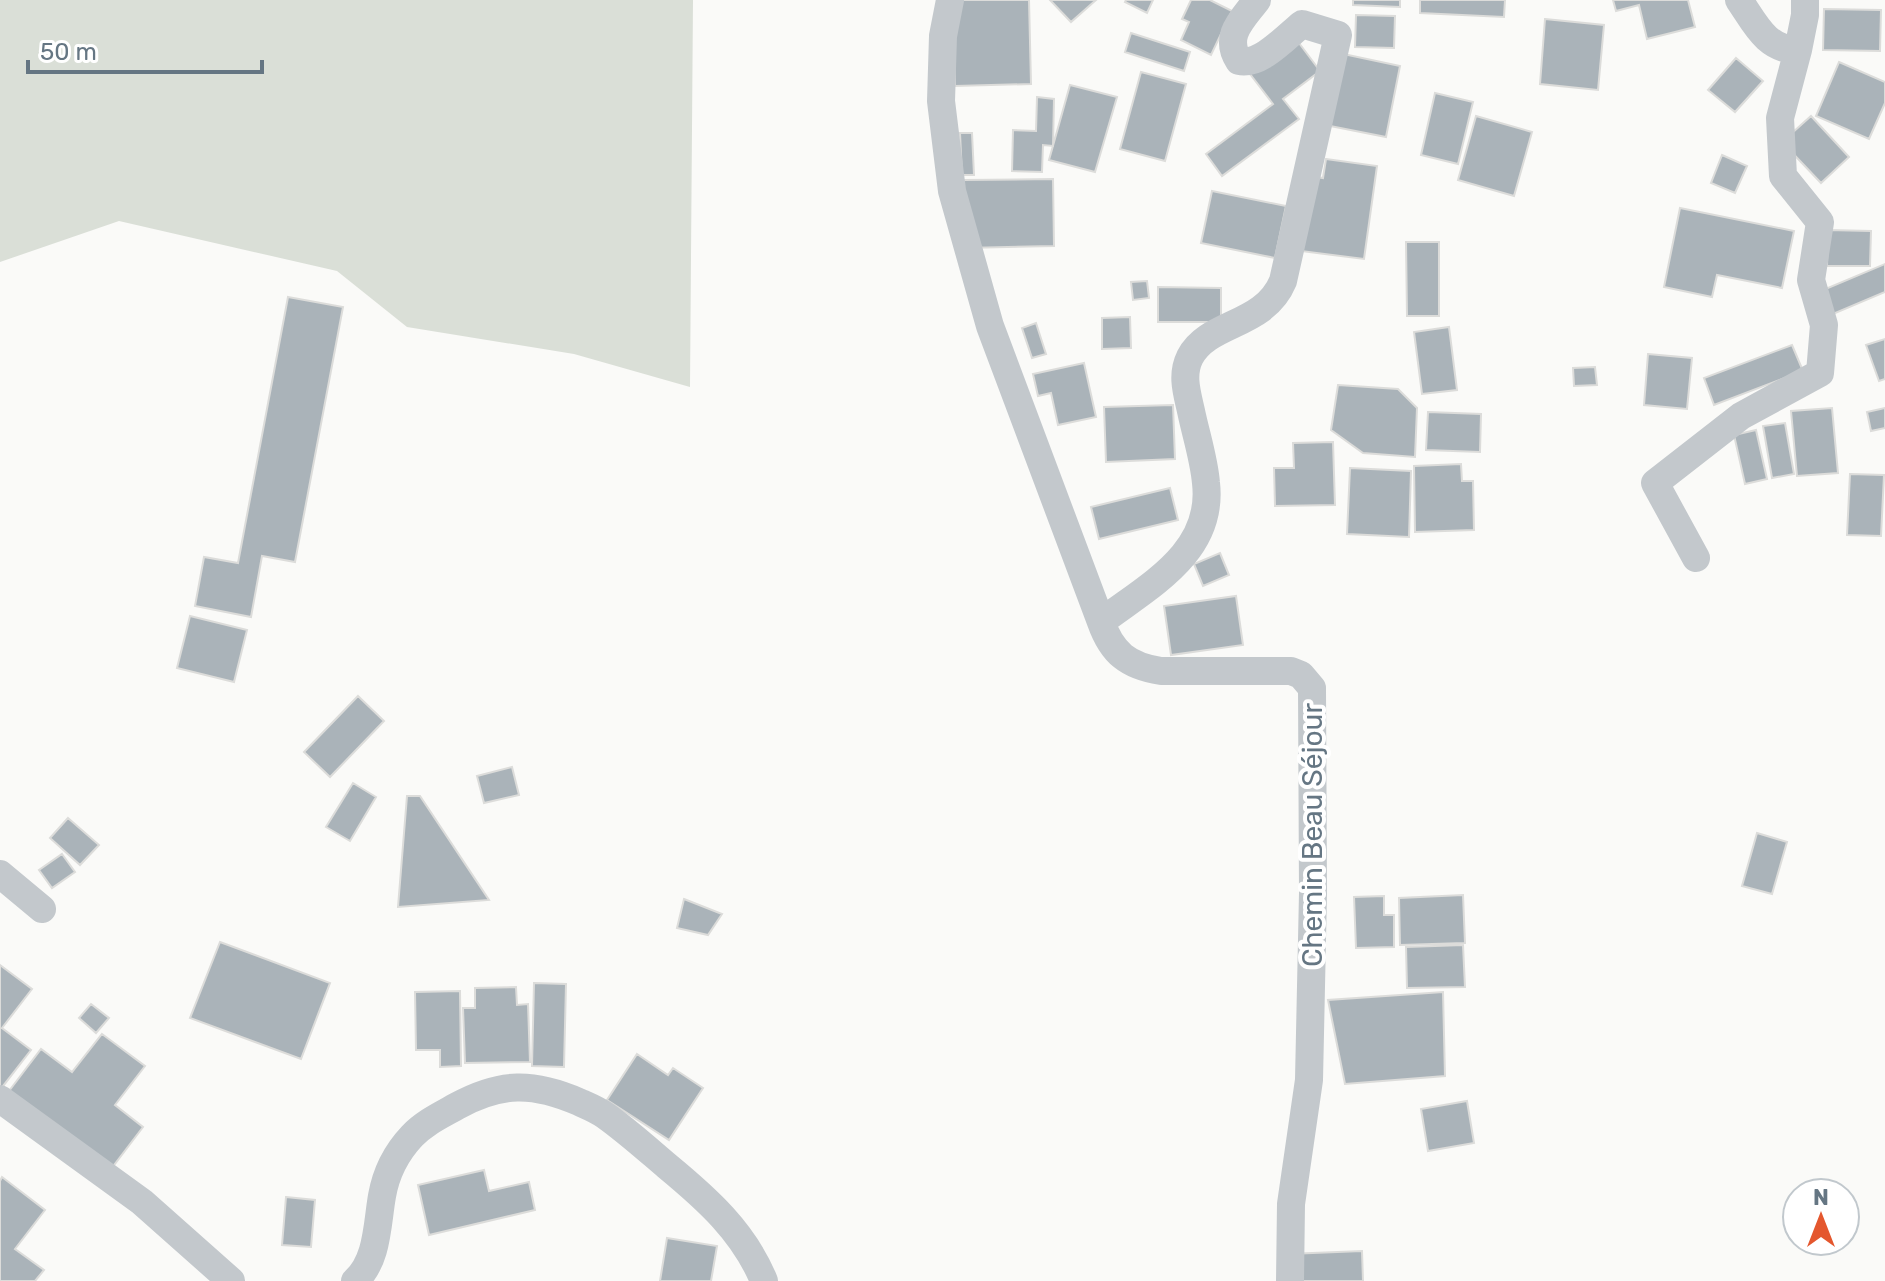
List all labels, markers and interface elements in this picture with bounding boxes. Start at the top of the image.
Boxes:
scale bar [28,24,262,74]
text: 50 m [40,38,97,66]
street label: Chemin Beau Séjour [1296,703,1329,967]
north arrow [1781,1177,1861,1257]
text: N [1813,1184,1829,1211]

